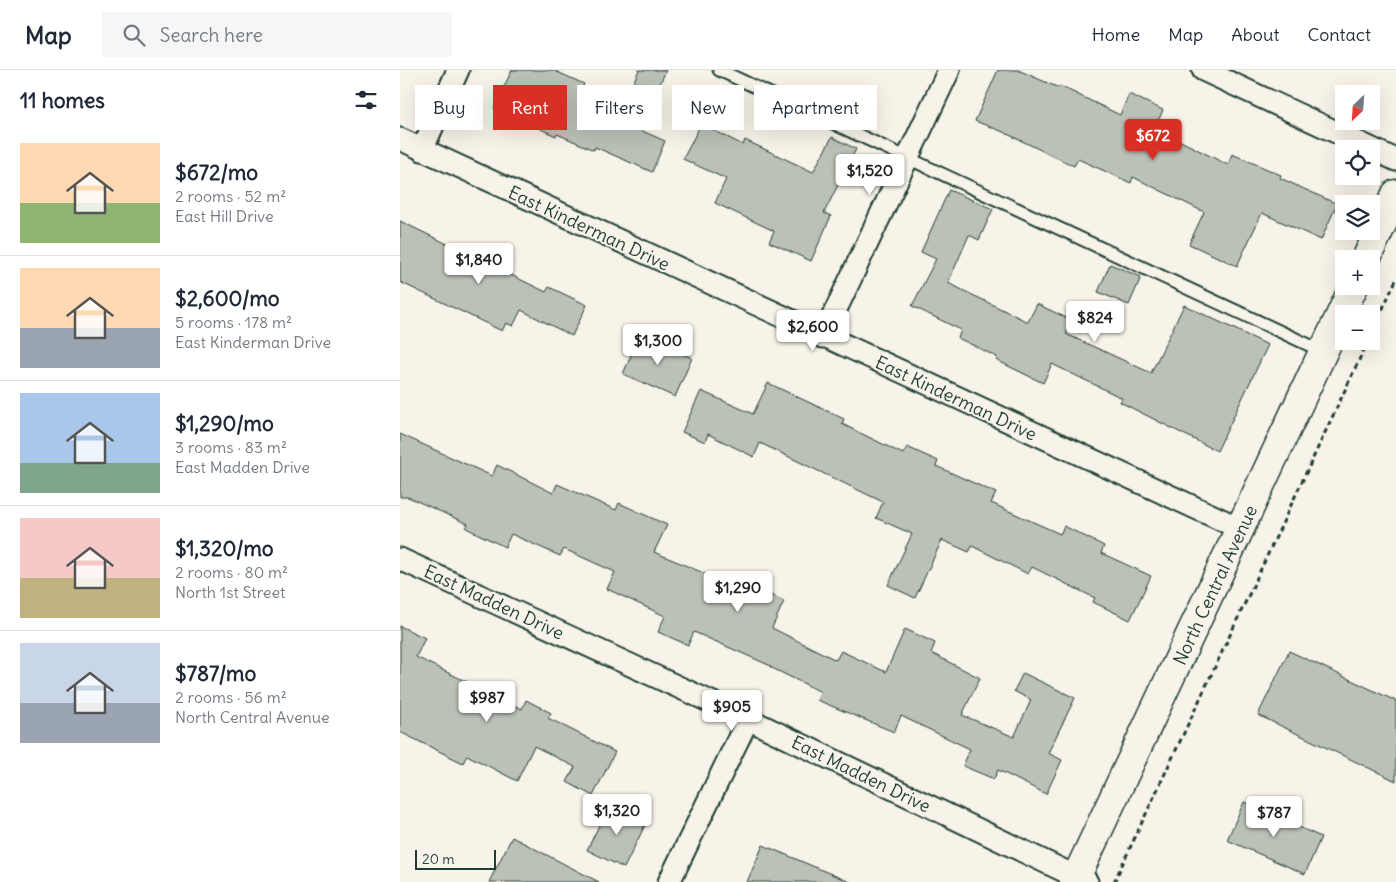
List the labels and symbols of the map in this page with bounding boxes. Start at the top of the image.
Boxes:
north arrow [1335,85,1380,130]
pin: $672 [1123,118,1183,161]
pin: $1,520 [829,154,911,196]
street label: East Kinderman Drive [505,180,673,276]
pin: $1,840 [438,242,520,285]
pin: $824 [1065,300,1125,343]
pin: $2,600 [772,310,854,352]
pin: $1,300 [617,324,699,366]
street label: East Kinderman Drive [872,350,1040,446]
street label: North Central Avenue [1168,501,1262,669]
street label: East Madden Drive [420,559,568,645]
pin: $1,290 [697,570,779,613]
pin: $987 [457,680,517,723]
pin: $905 [702,690,762,732]
street label: East Madden Drive [788,730,934,818]
pin: $1,320 [576,794,658,836]
pin: $787 [1244,796,1304,838]
scale bar [415,847,496,870]

